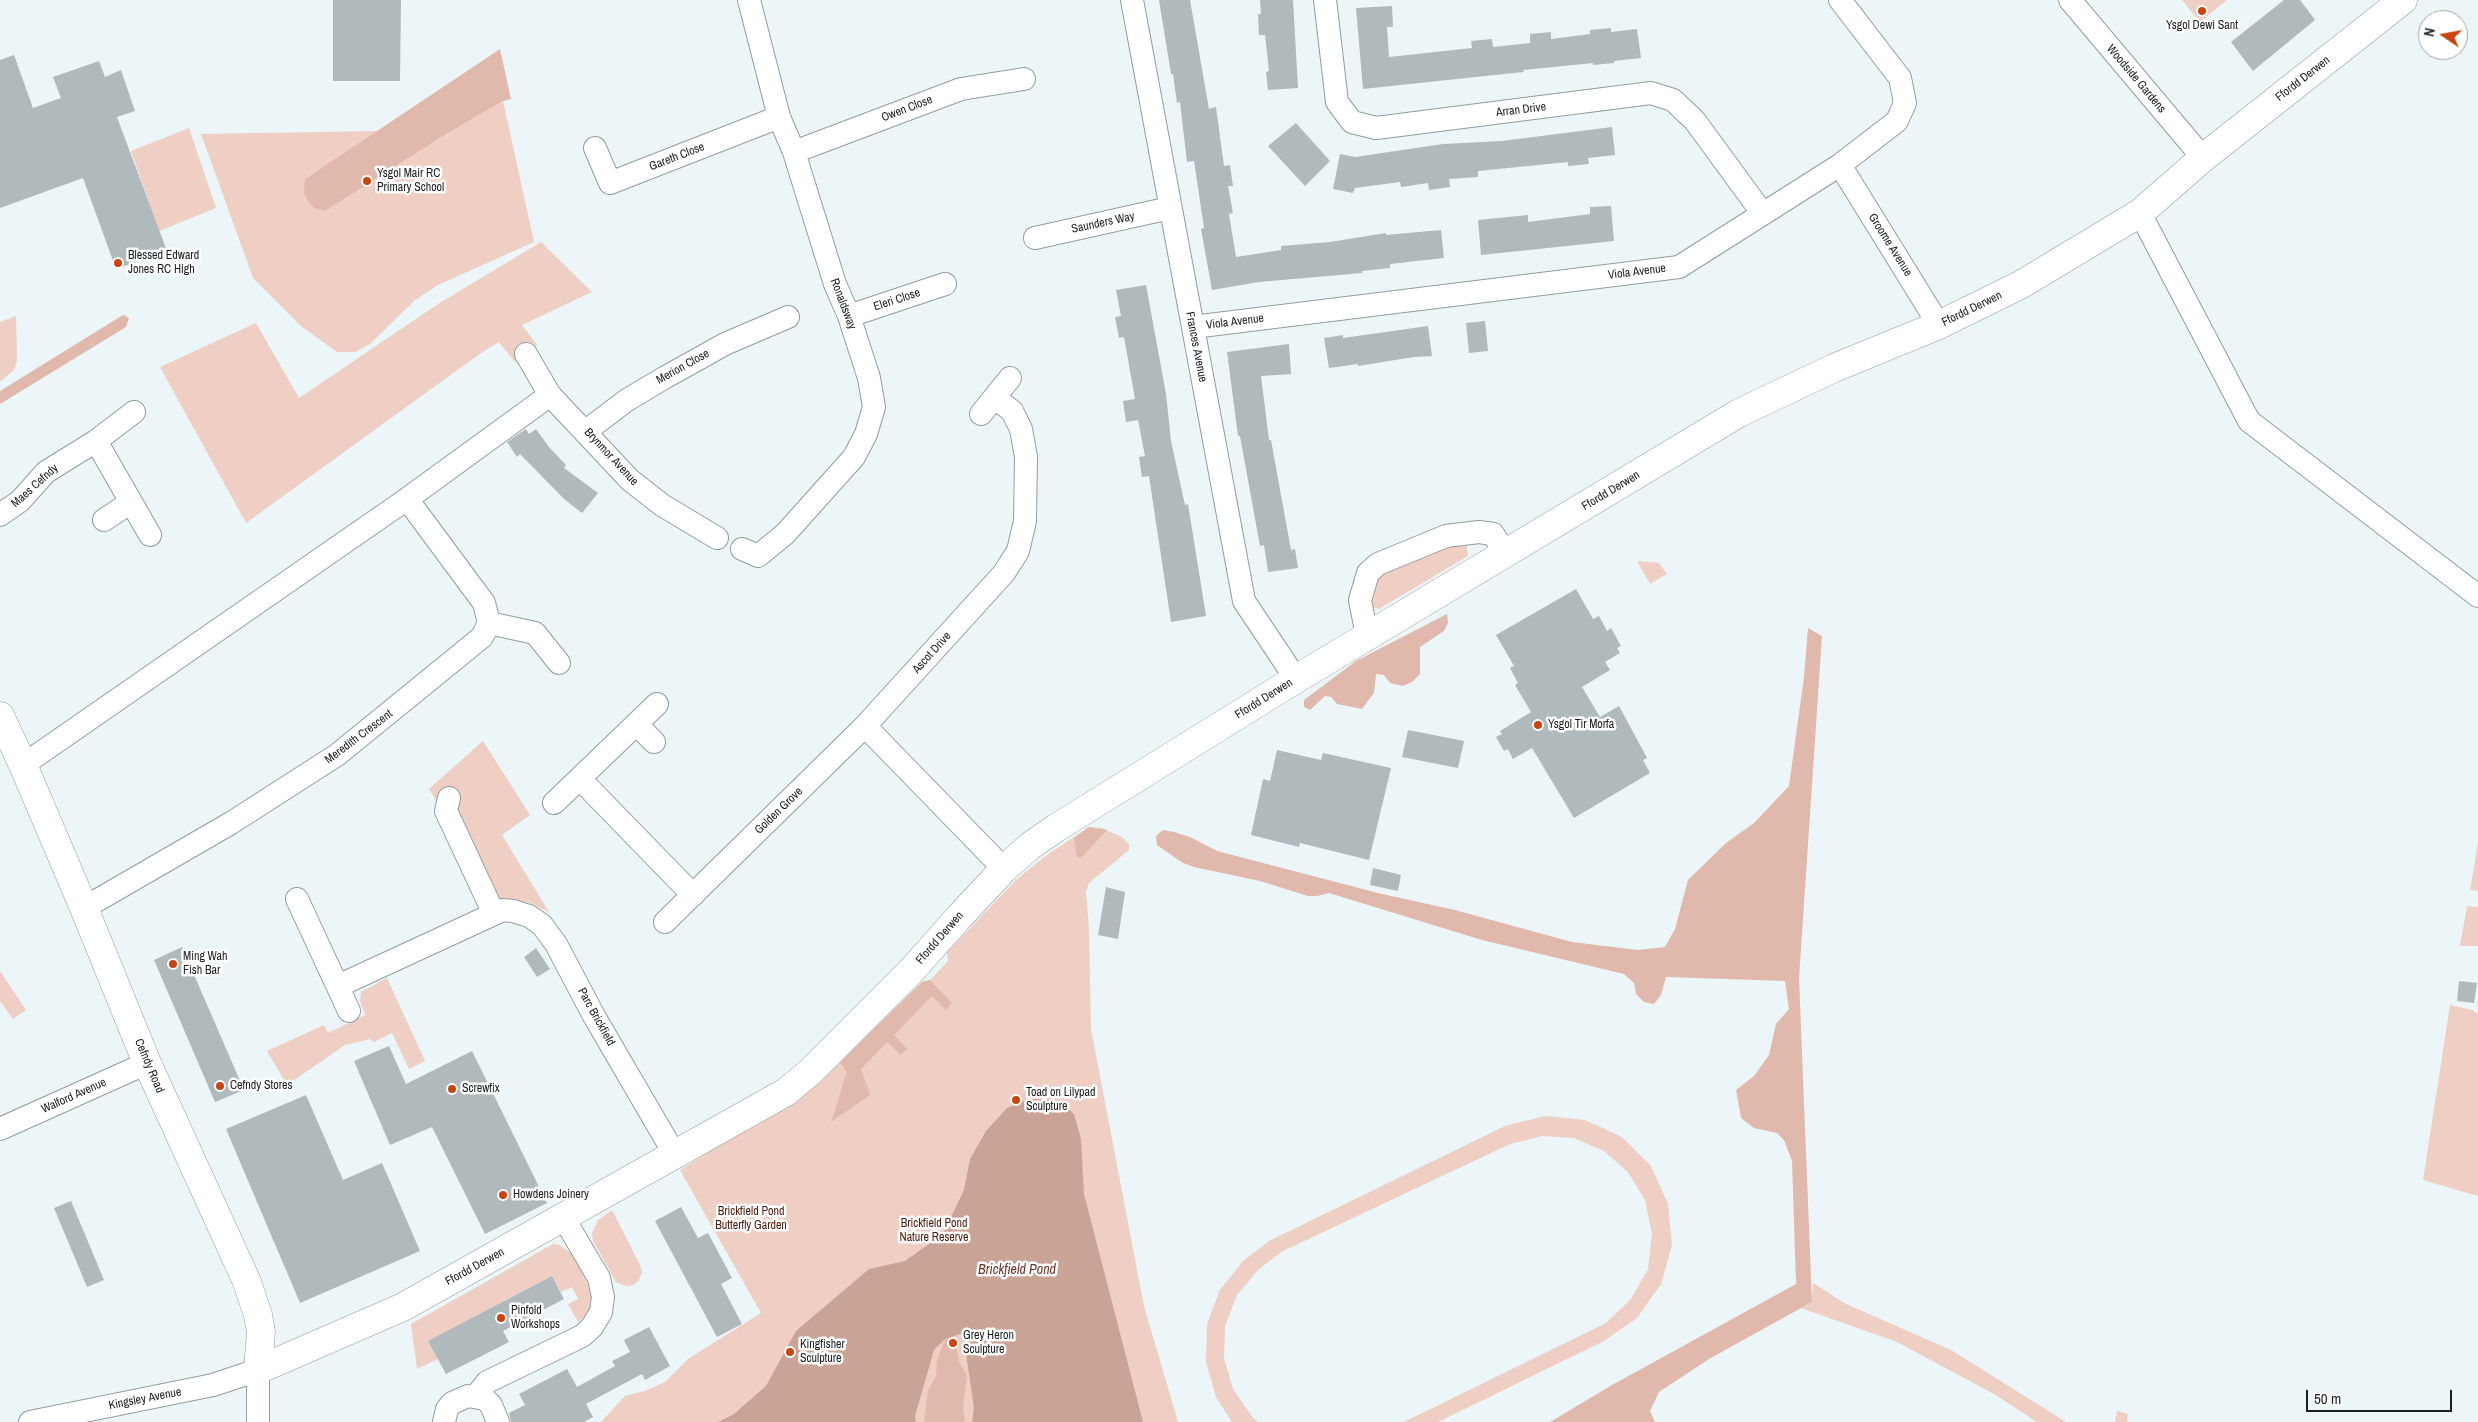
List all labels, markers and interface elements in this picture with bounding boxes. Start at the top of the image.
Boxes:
marker: Ysgol Dewi Sant [2196,5,2208,17]
north arrow [2418,10,2468,60]
place label: Ysgol Dewi Sant [2166,19,2238,33]
text: N [2420,26,2439,38]
street label: Woodside Gardens [2103,42,2169,116]
street label: Ffordd Derwen [2273,53,2333,105]
street label: Owen Close [879,93,935,125]
street label: Arran Drive [1495,100,1547,120]
street label: Gareth Close [647,140,707,174]
place label: Ysgol Mair RC Primary School [377,167,444,195]
marker: Ysgol Mair RC Primary School [361,175,373,187]
street label: Saunders Way [1070,209,1136,237]
street label: Groome Avenue [1865,211,1915,279]
place label: Blessed Edward Jones RC High [128,249,199,277]
marker: Blessed Edward Jones RC High [112,257,124,269]
street label: Viola Avenue [1607,261,1667,283]
street label: Ronaldsway [827,276,859,332]
street label: Eleri Close [872,286,922,314]
street label: Ffordd Derwen [1940,288,2004,330]
street label: Frances Avenue [1182,311,1210,383]
street label: Viola Avenue [1205,311,1265,333]
street label: Merion Close [654,347,712,387]
street label: Brynmor Avenue [581,425,641,489]
street label: Maes Cefndy [9,461,61,511]
street label: Ffordd Derwen [1579,468,1643,514]
street label: Ascot Drive [910,629,954,677]
street label: Ffordd Derwen [1233,676,1295,722]
street label: Meredith Crescent [322,707,396,767]
place label: Ysgol Tir Morfa [1548,718,1614,732]
marker: Ysgol Tir Morfa [1532,719,1544,731]
street label: Golden Grove [752,785,806,837]
street label: Ffordd Derwen [913,909,967,967]
place label: Ming Wah Fish Bar [183,950,227,978]
marker: Ming Wah Fish Bar [167,958,179,970]
street label: Parc Brickfield [574,986,618,1048]
street label: Cefndy Road [131,1037,167,1095]
street label: Walford Avenue [39,1075,109,1117]
place label: Cefndy Stores [230,1079,292,1093]
marker: Cefndy Stores [214,1080,226,1092]
place label: Screwfix [462,1082,500,1096]
marker: Screwfix [446,1083,458,1095]
place label: Toad on Lilypad Sculpture [1026,1086,1095,1114]
marker: Toad on Lilypad Sculpture [1010,1094,1022,1106]
place label: Howdens Joinery [513,1188,589,1202]
marker: Howdens Joinery [497,1189,509,1201]
park label: Brickfield Pond Butterfly Garden [715,1205,787,1233]
park label: Brickfield Pond Nature Reserve [900,1217,968,1245]
street label: Ffordd Derwen [443,1245,507,1289]
water label: Brickfield Pond [978,1262,1056,1278]
place label: Pinfold Workshops [511,1304,560,1332]
marker: Pinfold Workshops [495,1312,507,1324]
place label: Grey Heron Sculpture [963,1329,1014,1357]
marker: Grey Heron Sculpture [947,1337,959,1349]
place label: Kingfisher Sculpture [800,1338,845,1366]
marker: Kingfisher Sculpture [784,1346,796,1358]
scale bar [2308,1380,2454,1412]
street label: Kingsley Avenue [107,1385,183,1413]
text: 50 m [2314,1388,2341,1409]

